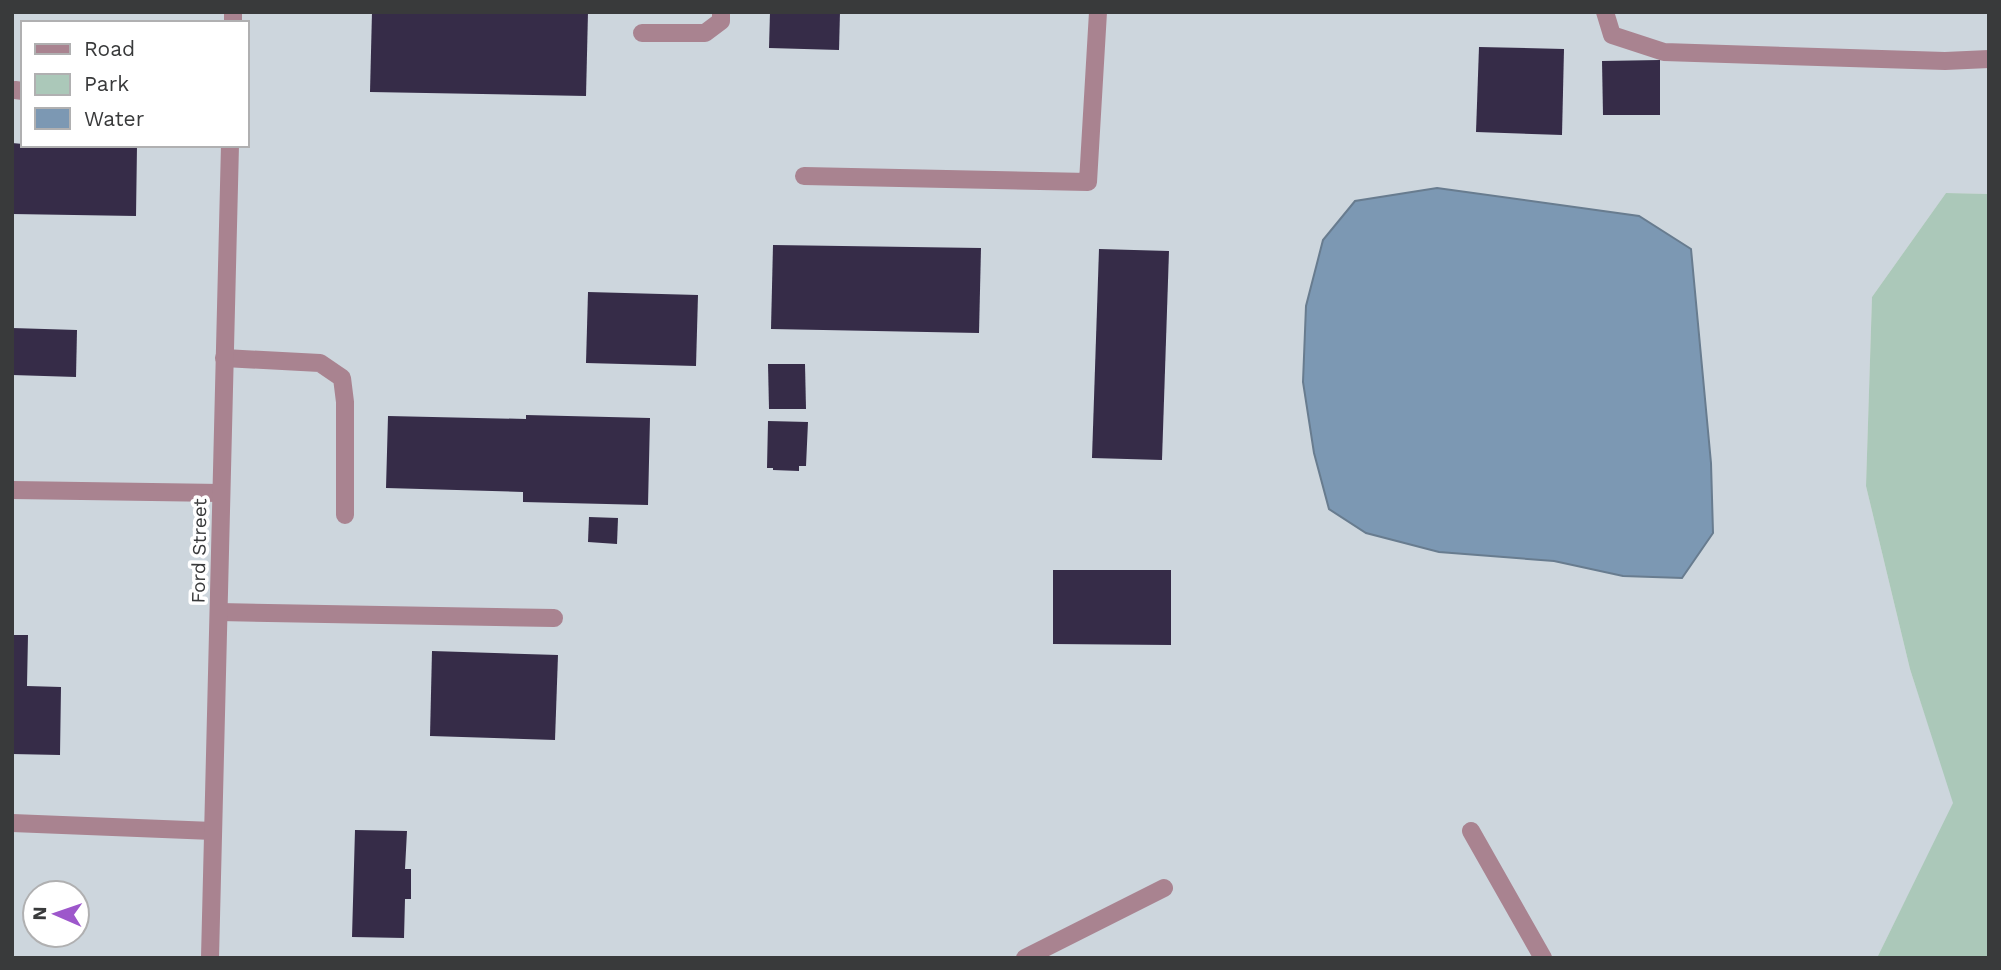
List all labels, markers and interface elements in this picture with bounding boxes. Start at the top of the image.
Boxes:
legend [21,21,248,147]
text: Road [84,36,135,61]
text: Park [84,71,129,96]
text: Water [84,106,145,131]
street label: Ford Street [187,498,211,604]
north arrow [21,879,91,949]
text: N [28,906,51,921]

